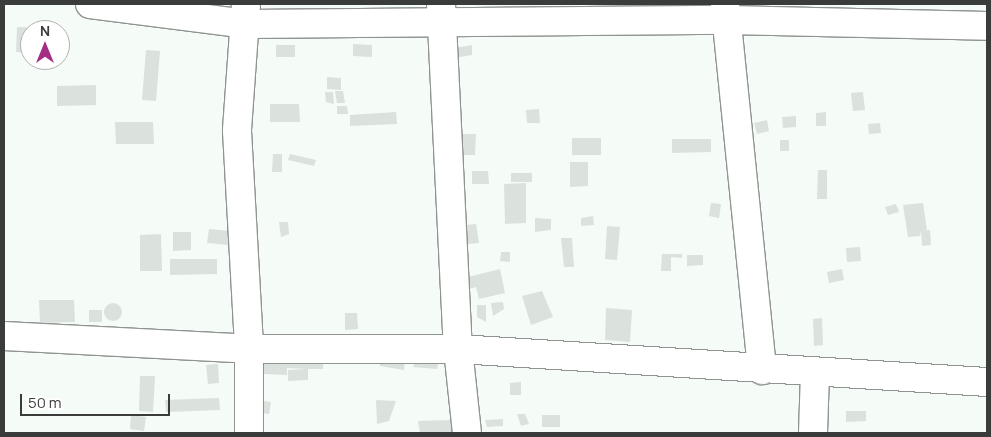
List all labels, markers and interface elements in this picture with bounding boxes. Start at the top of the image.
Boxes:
north arrow [20,20,70,70]
text: N [40,21,50,40]
scale bar [22,384,172,416]
text: 50 m [28,392,62,413]

